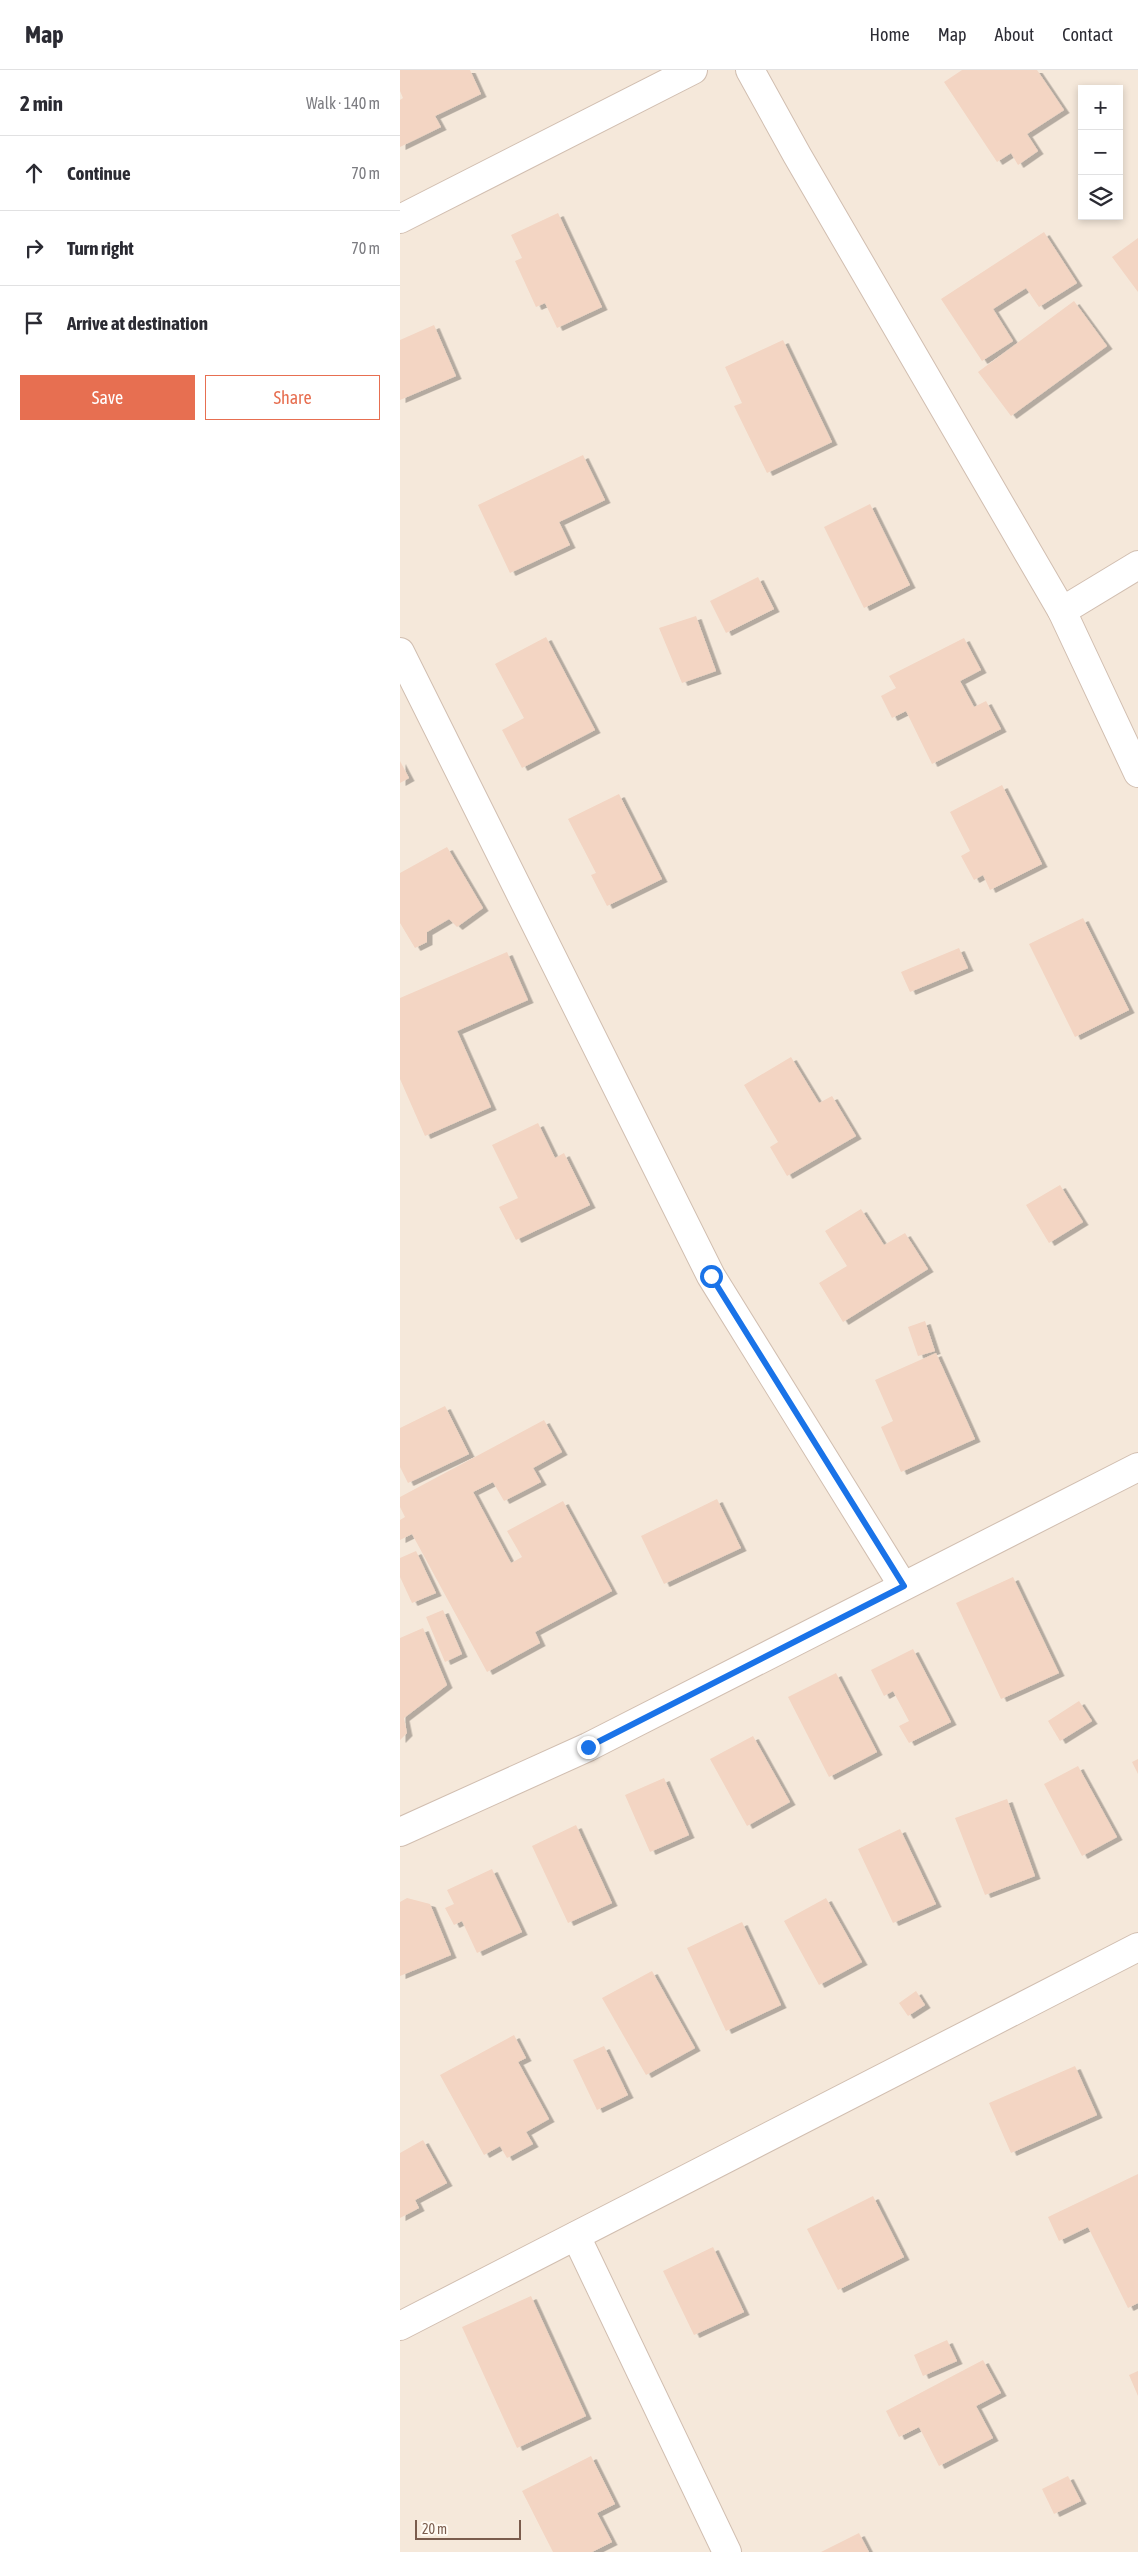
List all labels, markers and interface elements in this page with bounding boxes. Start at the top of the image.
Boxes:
text: Map [25,21,64,48]
text: Home [870,24,910,45]
text: Map [938,24,967,45]
text: About [995,24,1034,45]
text: Contact [1062,24,1113,45]
map controls [1078,85,1123,220]
button: + [1078,85,1123,130]
text: 2 min [20,91,63,115]
text: Walk · 140 m [306,94,380,112]
button: − [1078,130,1123,175]
icon: ahead [20,159,48,187]
text: Continue [67,162,131,184]
text: 70 m [351,164,380,182]
button: layers [1078,175,1123,220]
icon: right [20,234,48,262]
text: Turn right [67,237,134,259]
text: 70 m [351,239,380,257]
icon: arrive [20,309,48,337]
text: Arrive at destination [67,312,208,334]
button: Save [20,375,195,420]
button: Share [205,375,380,420]
route start [700,1265,723,1288]
route end [577,1736,600,1759]
scale bar [415,2517,521,2540]
text: 20 m [422,2521,447,2537]

